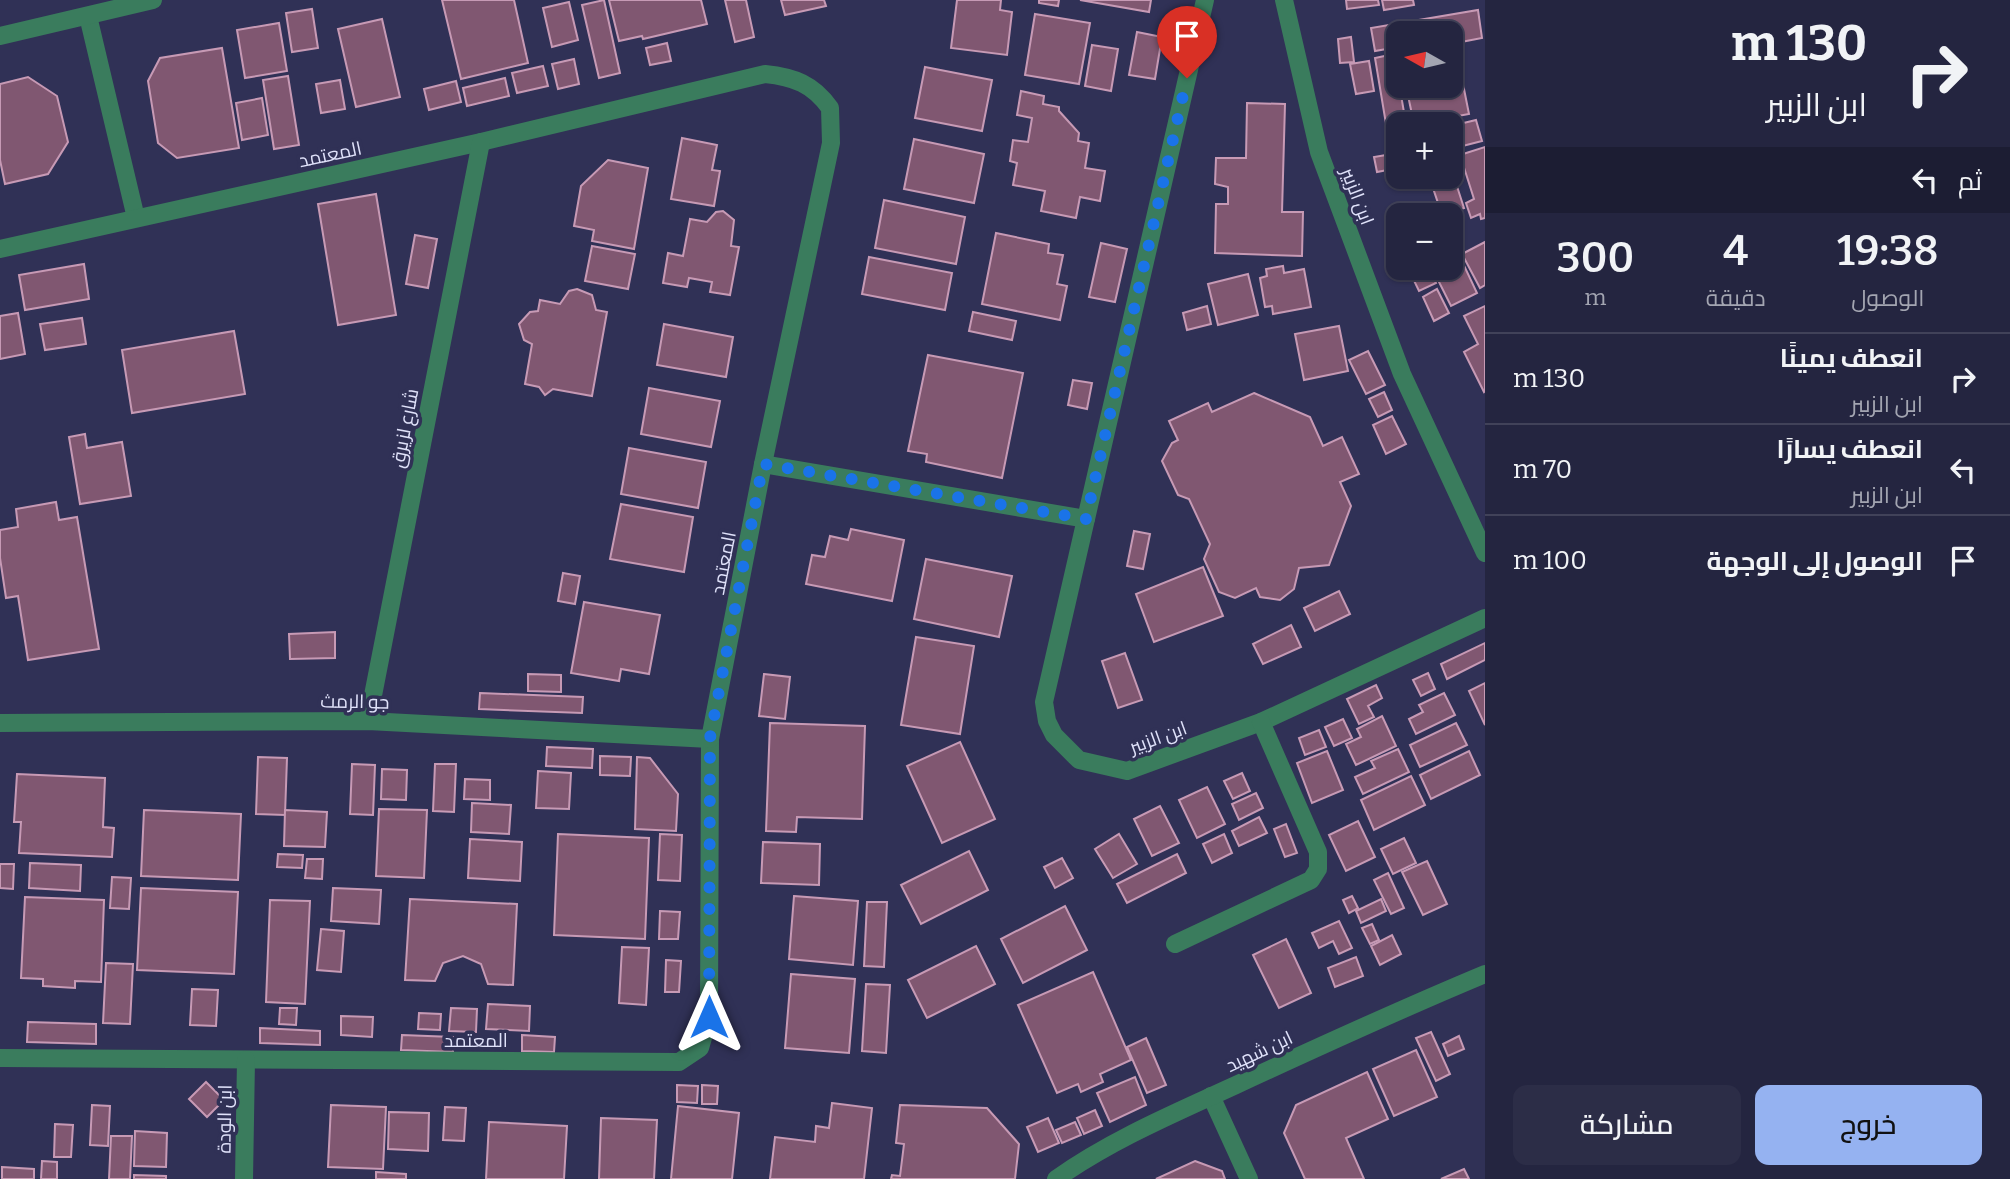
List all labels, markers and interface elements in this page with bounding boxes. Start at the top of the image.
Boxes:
pin [1157,6,1217,78]
text: 130 m [1731,14,1867,73]
icon: arrive [1168,17,1206,55]
north arrow [1386,21,1463,98]
map controls [1386,21,1463,280]
icon: right [1891,28,1982,119]
text: ابن الزبير [1767,86,1867,124]
button: + [1386,112,1463,189]
street label: المعتمد [296,137,364,172]
icon: left [1906,161,1944,199]
street label: ابن الزبير [1336,163,1379,228]
text: ثم [1958,166,1982,197]
button: − [1386,203,1463,280]
text: 4 [1723,226,1748,276]
text: 19:38 [1837,226,1938,276]
text: 300 [1557,233,1634,283]
text: m [1584,283,1606,311]
text: دقيقة [1706,284,1766,312]
text: الوصول [1851,284,1924,312]
text: انعطف يمينًا [1780,343,1923,374]
icon: right [1944,360,1982,398]
text: 130 m [1513,363,1585,394]
street label: شارع لزيرق [386,387,425,470]
text: ابن الزبير [1851,390,1923,418]
text: انعطف يسارًا [1777,434,1923,465]
icon: left [1944,451,1982,489]
text: 70 m [1513,454,1572,485]
text: ابن الزبير [1851,481,1923,509]
street label: المعتمد [706,530,741,597]
icon: arrive [1944,542,1982,580]
text: 100 m [1513,545,1587,576]
text: الوصول إلى الوجهة [1706,546,1923,577]
street label: جو الرمث [320,689,390,714]
street label: ابن الزبير [1125,716,1190,759]
position arrow [672,980,746,1054]
street label: ابن شهيد [1222,1026,1296,1077]
street label: المعتمد [444,1029,508,1052]
street label: ابن الودة [212,1084,237,1154]
button: مشاركة [1513,1085,1741,1165]
button: خروج [1755,1085,1982,1165]

